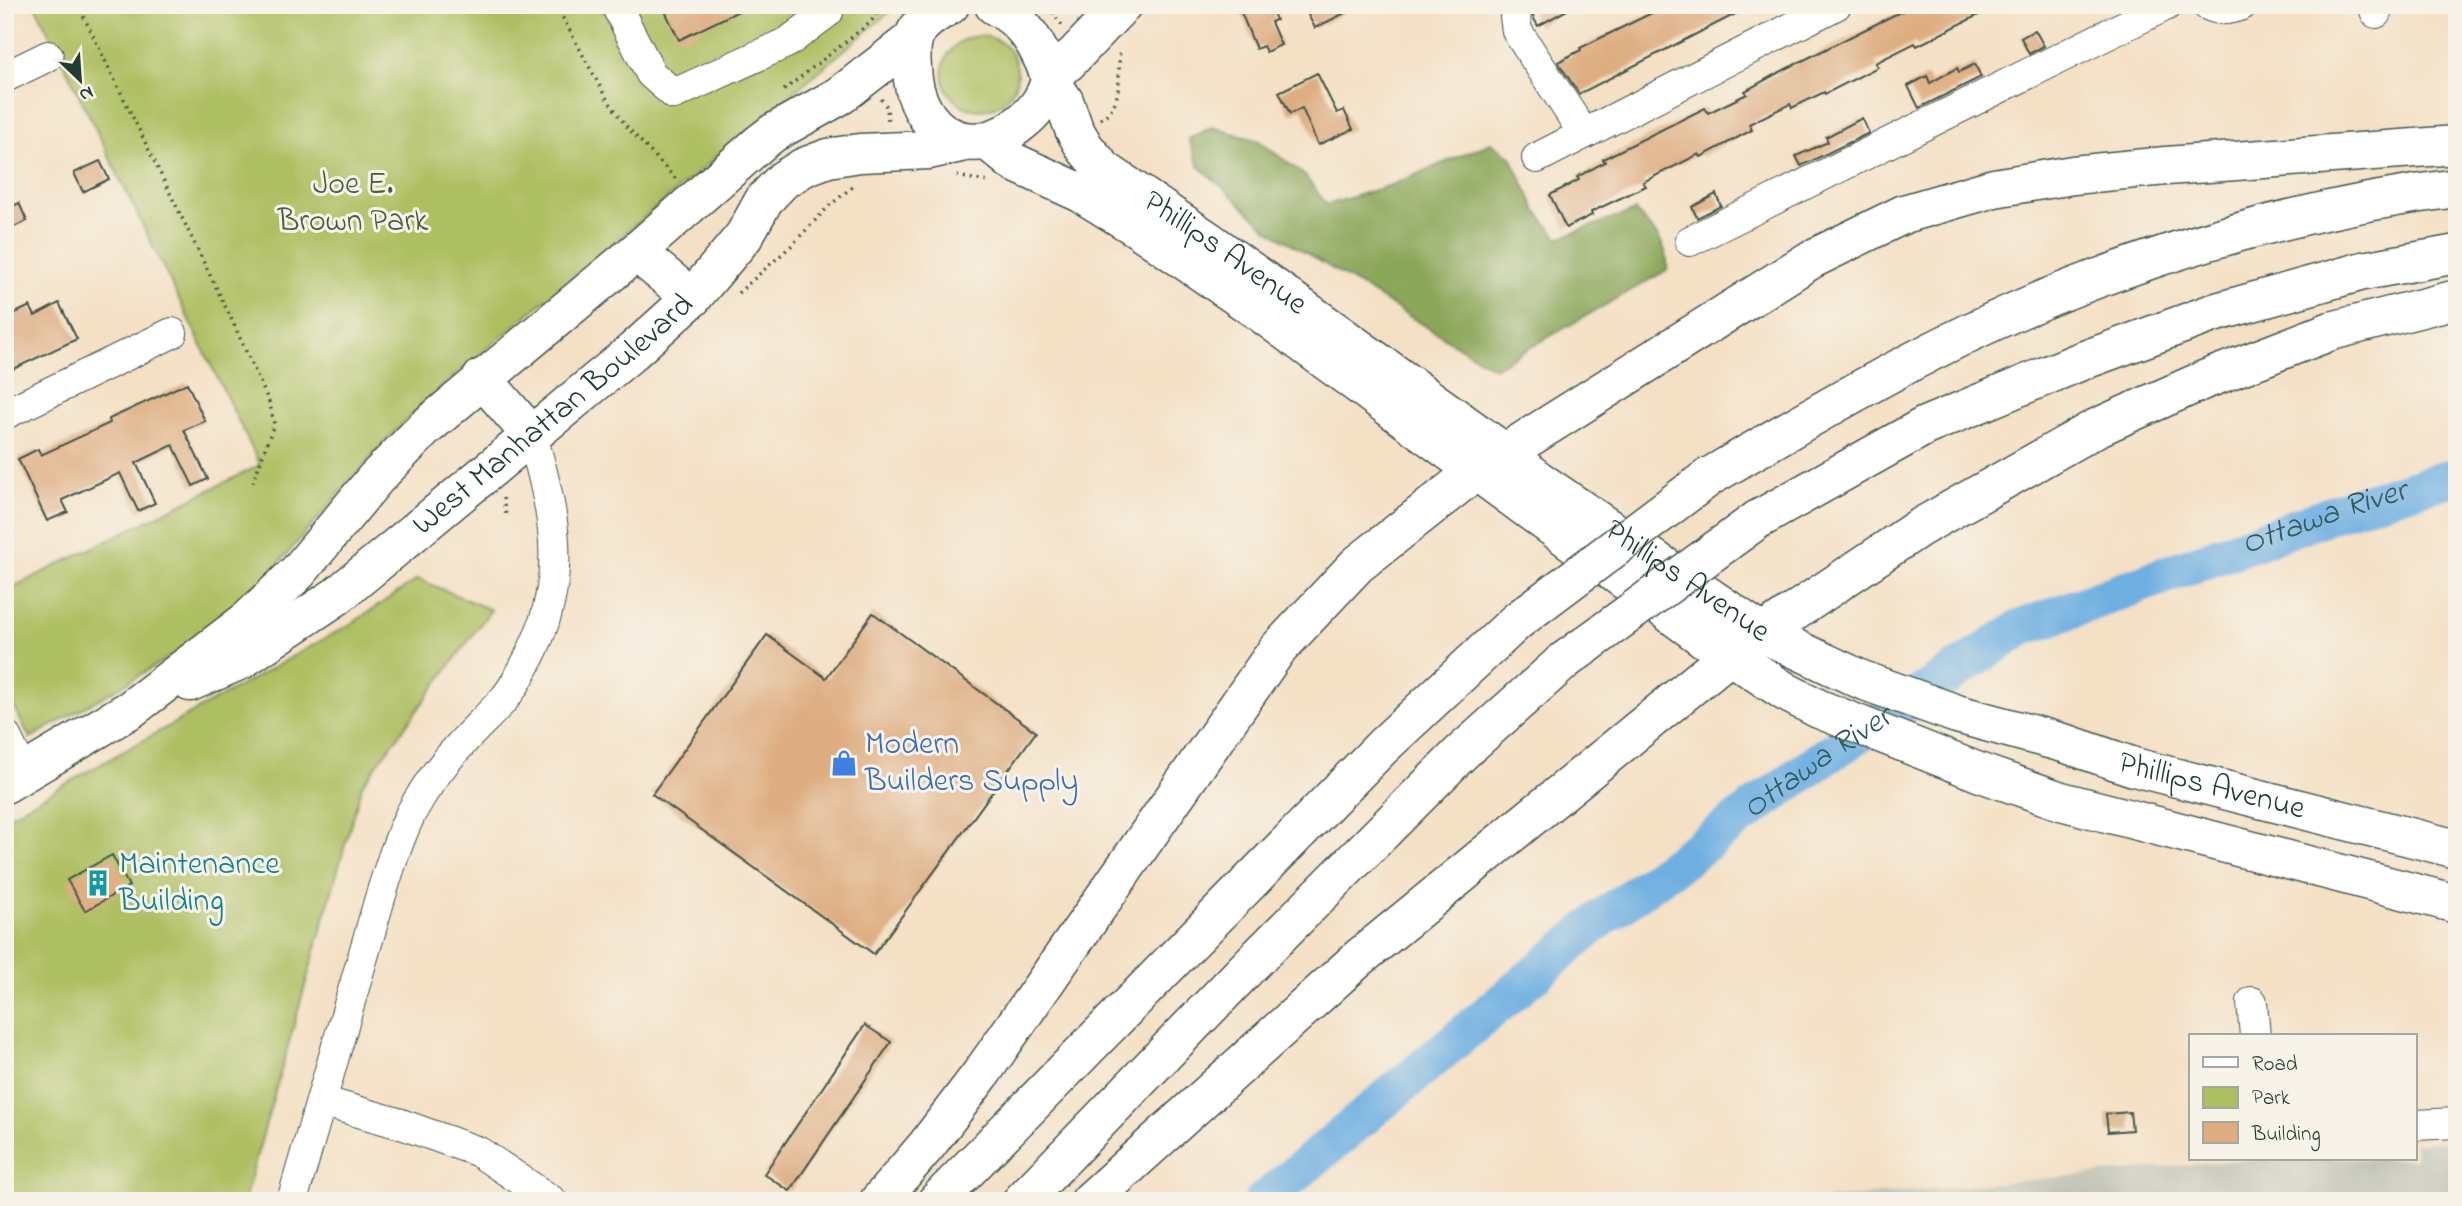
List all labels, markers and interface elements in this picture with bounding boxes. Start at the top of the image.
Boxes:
north arrow [46,46,116,116]
text: N [74,78,98,108]
park label: Joe E. Brown Park [277,162,429,246]
street label: Phillips Avenue [1133,179,1317,328]
street label: West Manhattan Boulevard [402,283,705,548]
water label: Ottawa River [2235,467,2416,569]
street label: Phillips Avenue [1595,508,1780,656]
water label: Ottawa River [1733,693,1905,832]
place label: Modern Builders Supply [864,722,1078,806]
street label: Phillips Avenue [2111,740,2311,833]
shop icon: Modern Builders Supply [829,748,859,778]
place label: Maintenance Building [118,842,280,926]
building icon: Maintenance Building [83,868,113,898]
legend [2189,1034,2416,1160]
text: Road [2252,1050,2298,1080]
text: Park [2252,1084,2291,1114]
text: Building [2251,1120,2321,1152]

